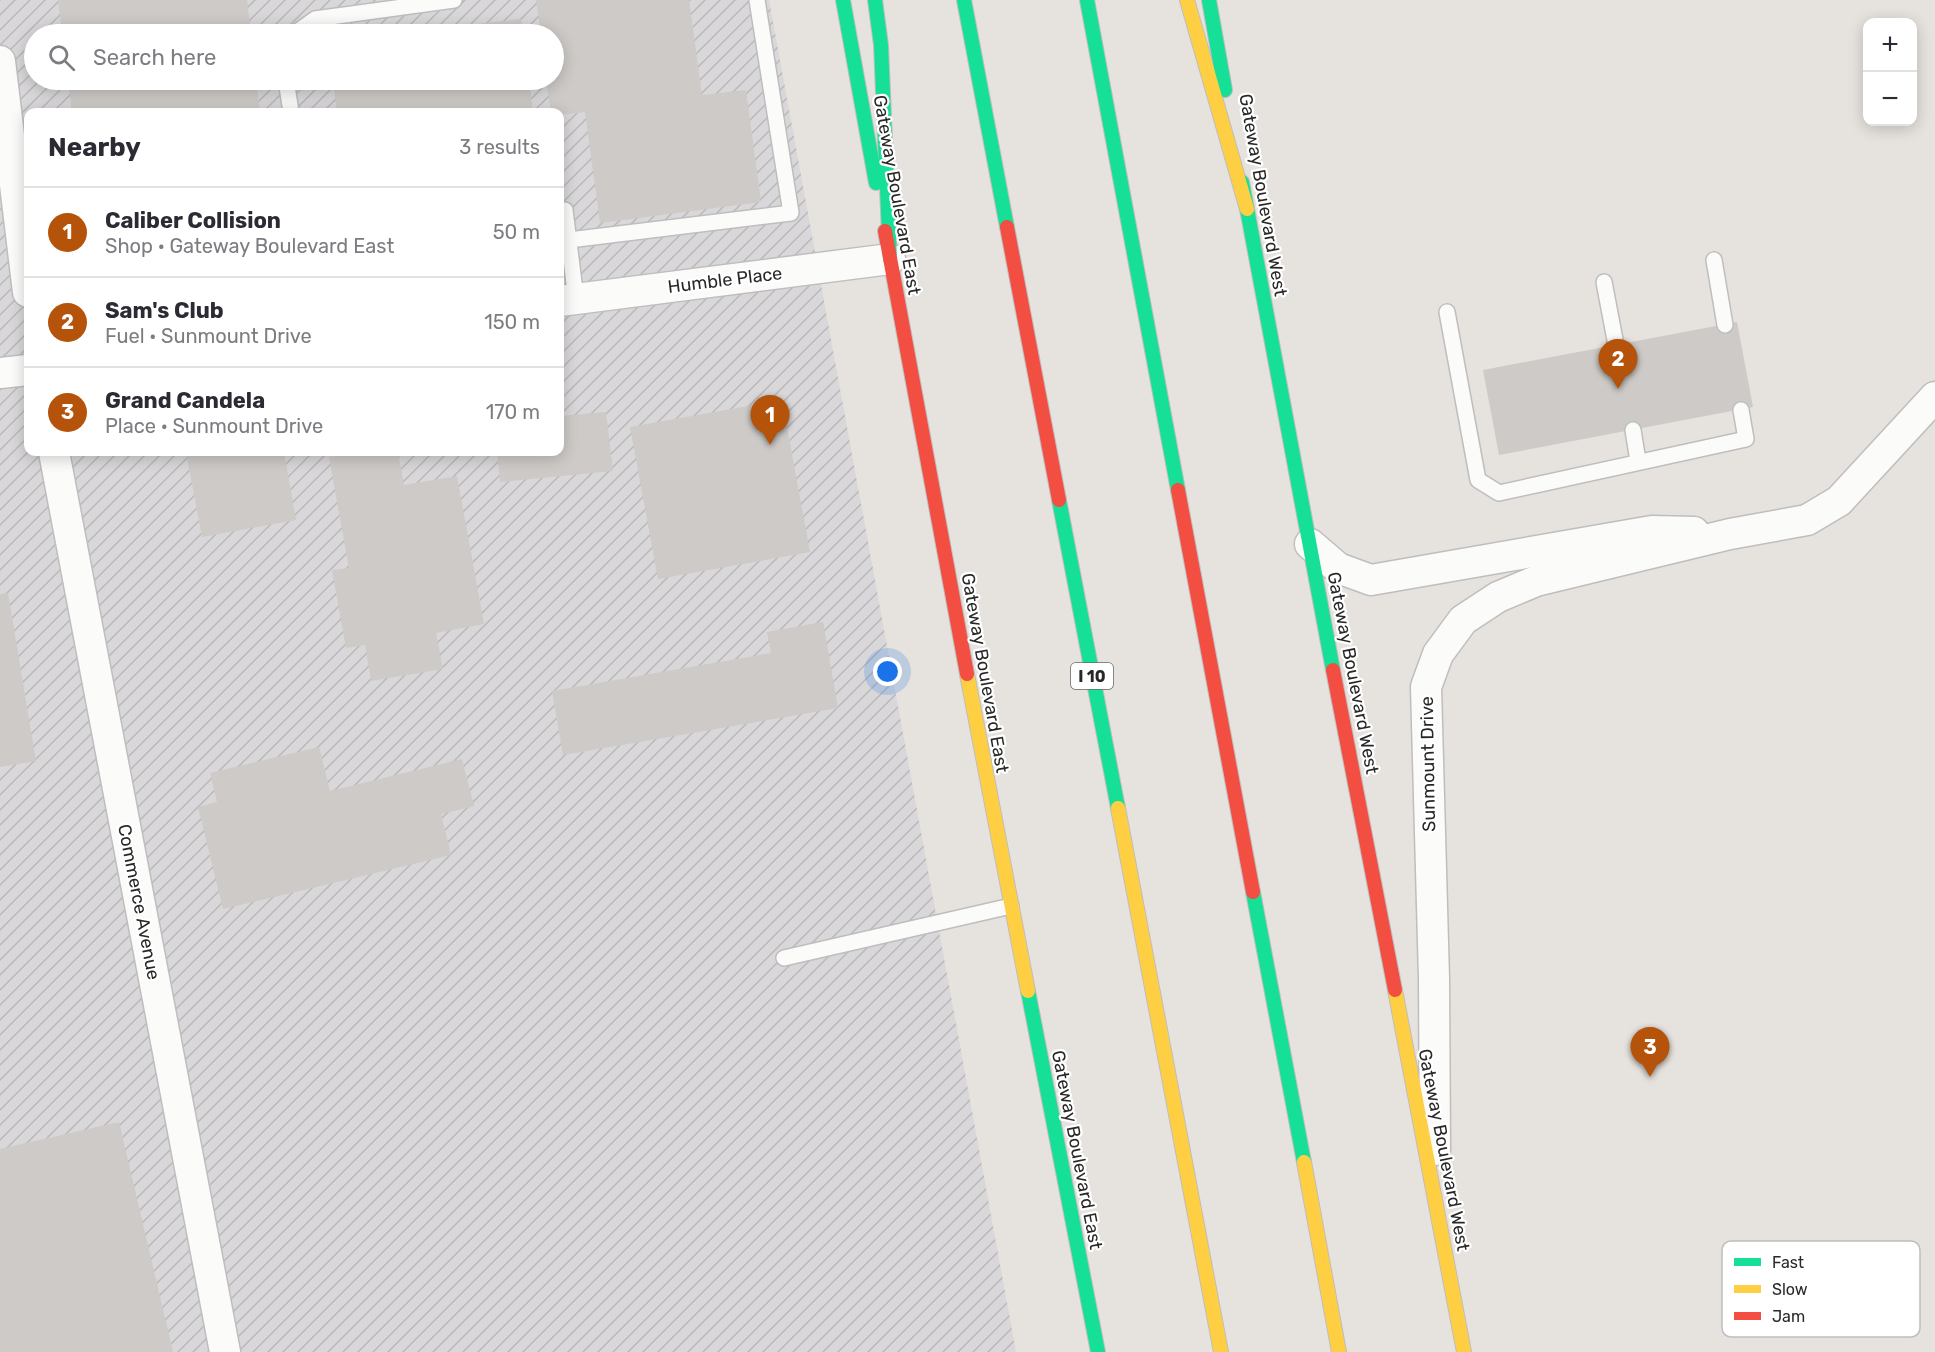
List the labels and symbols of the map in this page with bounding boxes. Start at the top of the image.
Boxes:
street label: Gateway Boulevard West [1234,92,1292,298]
street label: Gateway Boulevard East [869,93,925,297]
street label: Humble Place [667,262,783,298]
pin: 2 [1598,340,1638,389]
pin: 1 [750,396,790,445]
street label: Gateway Boulevard West [1323,570,1383,776]
street label: Gateway Boulevard East [957,571,1013,775]
your location [873,657,902,686]
road number: I 10 [1071,663,1113,689]
street label: Sunmount Drive [1416,696,1440,832]
street label: Commerce Avenue [113,822,165,982]
pin: 3 [1630,1028,1670,1077]
street label: Gateway Boulevard West [1414,1047,1474,1253]
street label: Gateway Boulevard East [1047,1049,1107,1251]
legend [1722,1241,1920,1337]
text: Fast [1772,1253,1804,1272]
text: Slow [1772,1280,1808,1299]
text: Jam [1772,1307,1805,1326]

